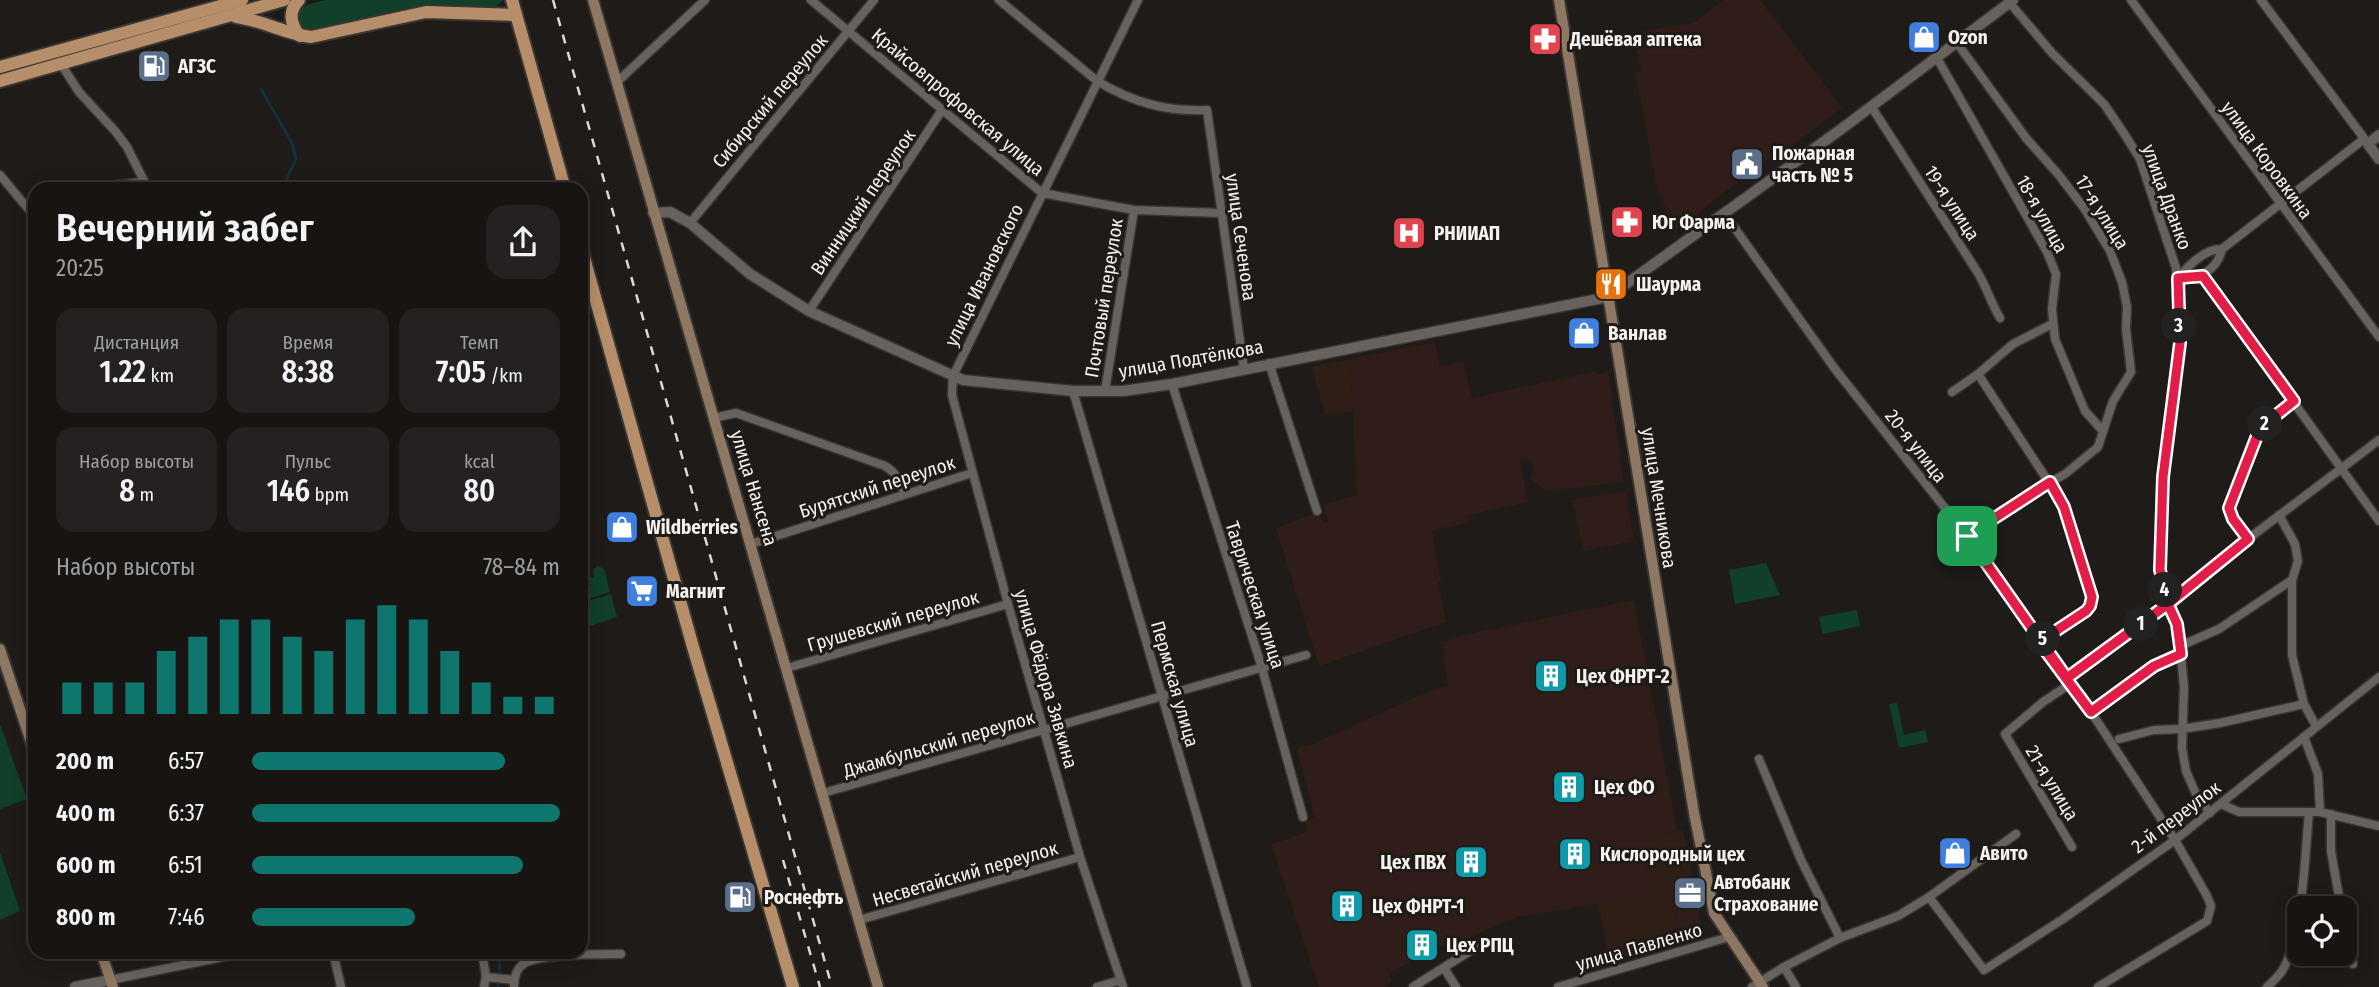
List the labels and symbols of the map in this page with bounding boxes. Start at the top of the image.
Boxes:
shop icon: Ozon [1905,18,1943,56]
pharmacy icon: Дешёвая аптека [1526,20,1564,58]
street label: Крайсовпрофовская улица [867,23,1049,181]
place label: Ozon [1948,26,1988,49]
place label: Дешёвая аптека [1569,28,1702,51]
street label: Сибирский переулок [707,29,833,173]
fuel station icon: АГЗС [135,47,173,85]
place label: АГЗС [177,55,216,78]
street label: улица Коровкина [2217,97,2317,223]
street label: Винницкий переулок [806,125,920,279]
street label: улица Дранко [2137,141,2197,253]
place label: Пожарная часть № 5 [1772,142,1855,187]
public building icon: Пожарная часть № 5 [1728,145,1766,183]
street label: 19-я улица [1919,161,1985,245]
street label: 18-я улица [2011,171,2073,257]
street label: 17-я улица [2070,171,2134,253]
street label: улица Сеченова [1221,172,1261,302]
street label: улица Ивановского [940,200,1028,350]
pharmacy icon: Юг Фарма [1608,203,1646,241]
place label: Юг Фарма [1652,211,1735,234]
hospital icon: РНИИАП [1390,214,1428,252]
street label: Почтовый переулок [1080,217,1128,379]
place label: РНИИАП [1434,222,1500,245]
restaurant icon: Шаурма [1592,265,1630,303]
place label: Шаурма [1636,273,1701,296]
pin: 3 [2162,308,2196,344]
shop icon: Ванлав [1565,314,1603,352]
place label: Ванлав [1608,322,1667,345]
street label: улица Подтёлкова [1117,335,1265,383]
street label: 20-я улица [1880,405,1952,487]
pin: 2 [2248,406,2282,442]
street label: улица Мечникова [1637,426,1681,570]
street label: улица Нансена [726,427,782,549]
street label: Бурятский переулок [796,451,958,523]
pin [1937,506,1997,566]
shop icon: Wildberries [603,508,641,546]
place label: Wildberries [646,516,738,539]
street label: Таврическая улица [1220,519,1290,671]
supermarket icon: Магнит [623,572,661,610]
pin: 4 [2148,572,2182,608]
place label: Магнит [666,580,726,603]
street label: Грушевский переулок [805,585,982,657]
street label: улица Фёдора Зявкина [1009,587,1083,771]
pin: 1 [2124,606,2158,642]
street label: Пермская улица [1146,618,1204,750]
pin: 5 [2025,622,2060,656]
building icon: Цех ФНРТ-2 [1532,657,1570,695]
place label: Цех ФНРТ-2 [1576,665,1670,688]
street label: Джамбульский переулок [840,706,1037,783]
street label: 21-я улица [2021,741,2083,825]
building icon: Цех ФО [1550,768,1588,806]
place label: Цех ФО [1594,776,1655,799]
street label: 2-й переулок [2127,776,2225,858]
shop icon: Авито [1936,834,1974,872]
building icon: Кислородный цех [1556,835,1594,873]
street label: Несветайский переулок [870,836,1060,911]
place label: Авито [1979,842,2028,865]
building icon: Цех ПВХ [1452,843,1490,881]
place label: Кислородный цех [1600,843,1746,866]
place label: Цех ПВХ [1380,851,1447,874]
place label: Автобанк Страхование [1713,871,1819,916]
office icon: Автобанк Страхование [1671,874,1709,912]
fuel station icon: Роснефть [721,878,759,916]
place label: Роснефть [764,886,843,909]
building icon: Цех ФНРТ-1 [1328,887,1366,925]
place label: Цех ФНРТ-1 [1372,895,1464,918]
street label: улица Павленко [1573,918,1705,976]
building icon: Цех РПЦ [1403,926,1441,964]
place label: Цех РПЦ [1446,934,1514,957]

